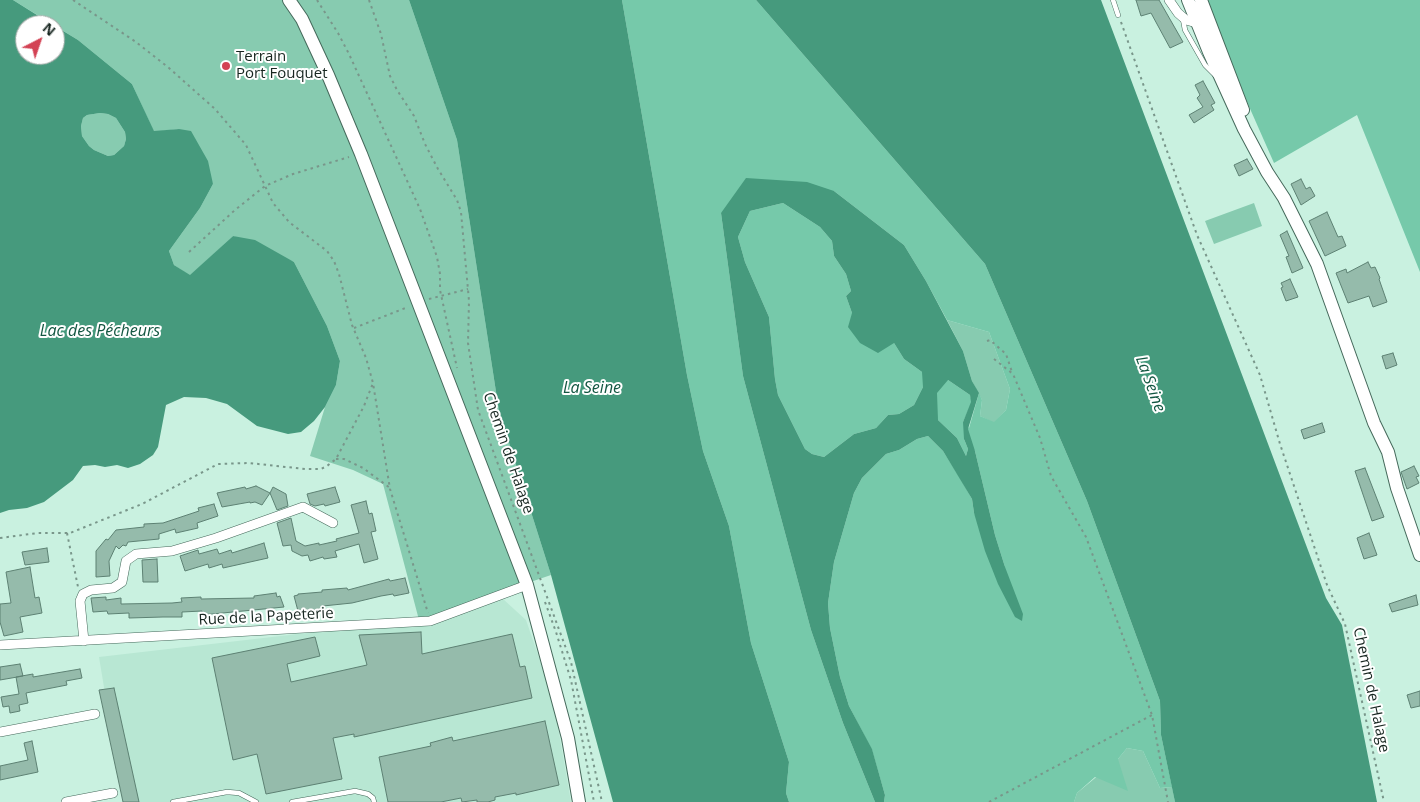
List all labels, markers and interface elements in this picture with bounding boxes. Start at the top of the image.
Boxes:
north arrow [15,15,65,65]
text: N [39,18,60,40]
place label: Terrain Port Fouquet [236,48,328,83]
marker: Terrain Port Fouquet [220,60,232,72]
water label: Lac des Pécheurs [40,321,160,341]
water label: La Seine [1131,353,1169,415]
water label: La Seine [563,378,621,398]
street label: Chemin de Halage [479,390,537,516]
street label: Rue de la Papeterie [198,604,334,630]
street label: Chemin de Halage [1349,626,1393,754]

